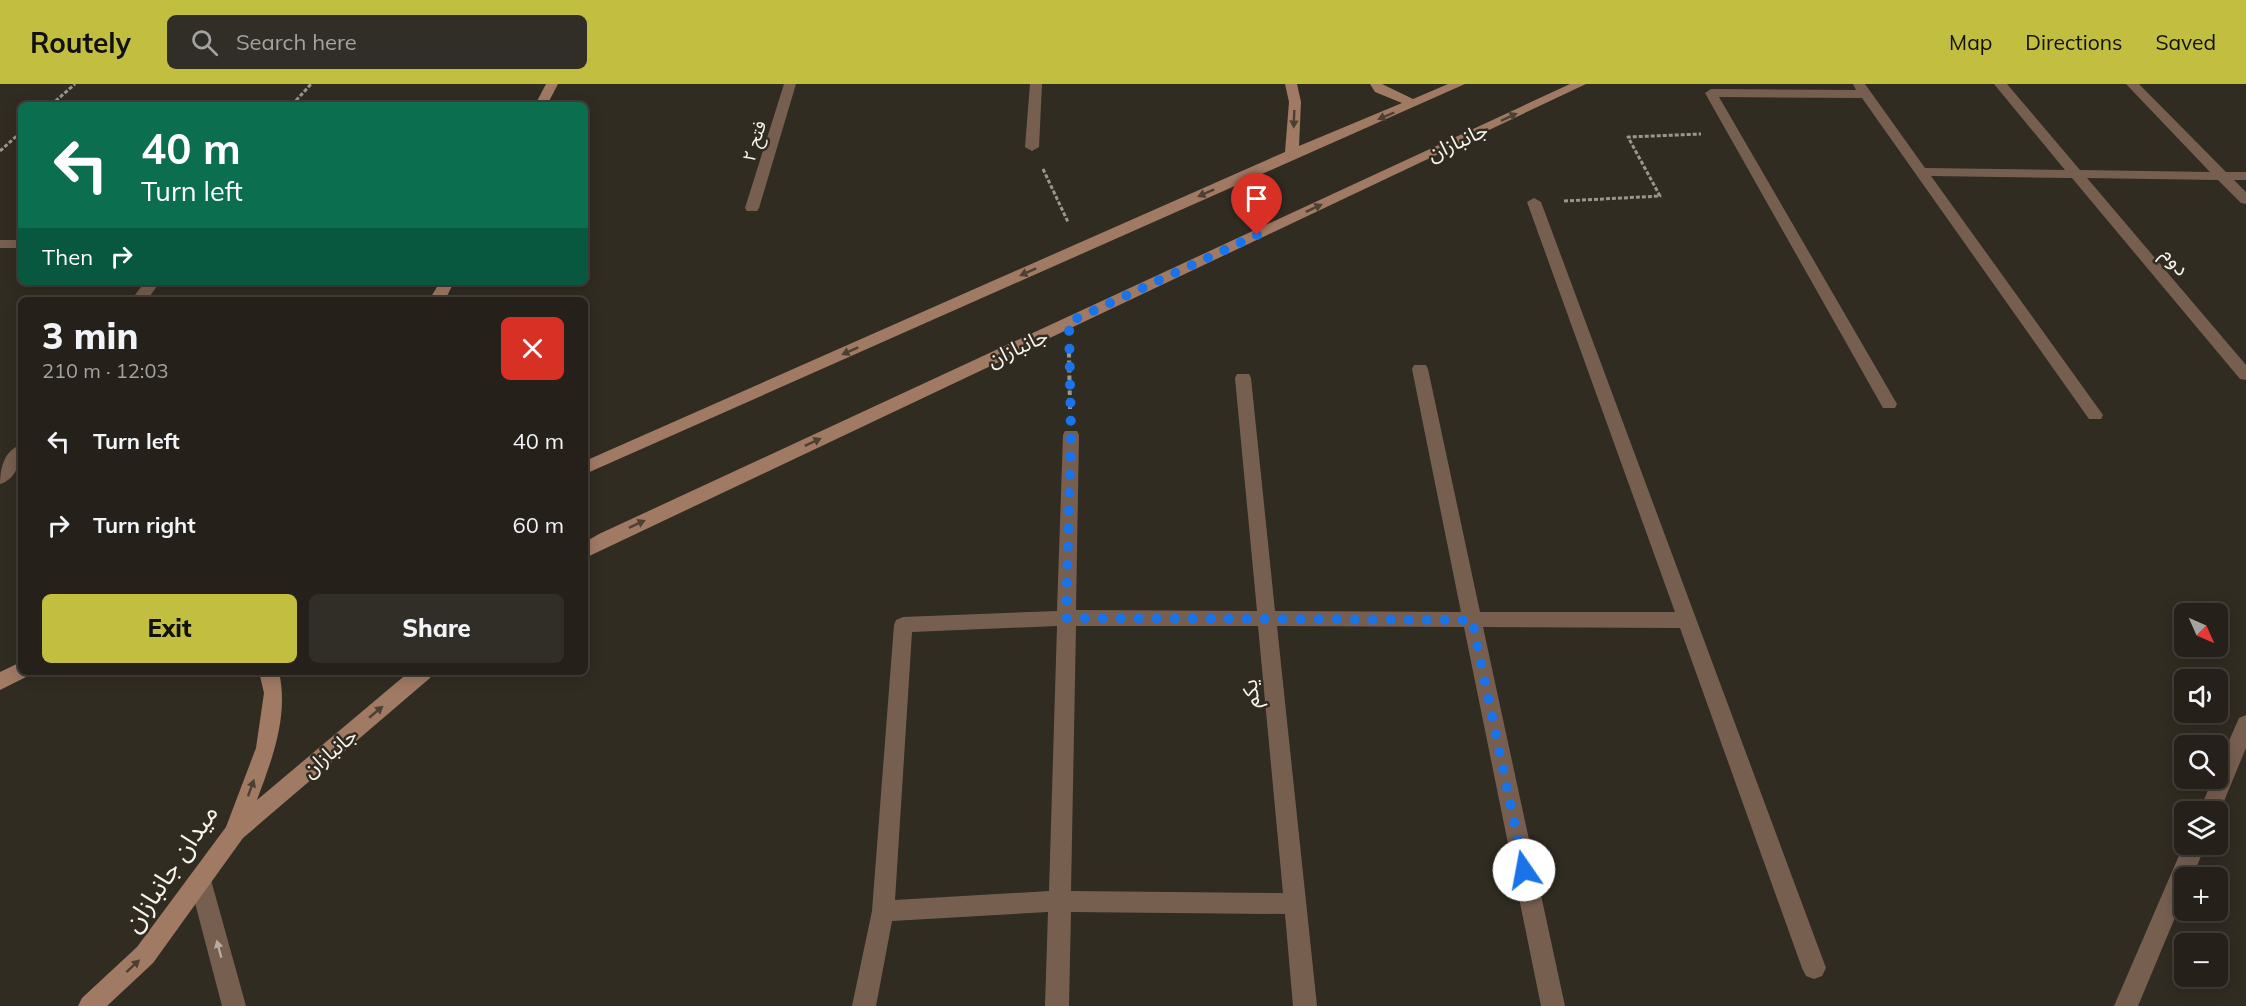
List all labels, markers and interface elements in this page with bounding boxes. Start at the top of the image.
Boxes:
search box [167,15,587,69]
text: Routely [30,25,131,60]
icon: search [188,26,221,59]
text: Search here [236,28,357,56]
text: Map [1949,29,1992,55]
text: Directions [2025,29,2122,55]
text: Saved [2155,29,2216,55]
one-way arrow [1289,110,1298,129]
one-way arrow [1376,111,1394,121]
one-way arrow [1501,112,1518,121]
street label: جانبازان [1422,116,1492,166]
street label: فتح ۲ [737,118,773,165]
text: 40 m [141,122,241,175]
icon: left [42,126,120,204]
pin [1231,173,1282,235]
text: Turn left [141,174,243,208]
icon: arrive [1240,182,1273,215]
one-way arrow [1198,188,1215,197]
one-way arrow [1305,203,1323,213]
icon: right [105,240,138,273]
street label: دوم [2153,241,2195,283]
text: Then [42,243,93,271]
one-way arrow [1020,267,1037,276]
text: 3 min [42,313,138,358]
button: close [501,317,564,380]
street label: جانبازان [982,322,1052,372]
one-way arrow [841,346,858,355]
text: 210 m · 12:03 [42,358,168,383]
icon: left [42,425,75,458]
text: Turn left [93,427,180,455]
text: 40 m [513,427,564,455]
one-way arrow [805,437,822,446]
icon: right [42,509,75,542]
text: Turn right [93,511,196,539]
text: 60 m [513,511,564,539]
one-way arrow [628,519,645,528]
button: Exit [42,594,297,663]
button: Share [309,594,564,663]
north arrow [2174,603,2228,657]
map controls [2174,603,2228,987]
button: sound [2174,669,2228,723]
street label: یکم [1236,678,1267,710]
one-way arrow [368,706,384,719]
street label: جانبازان [296,721,362,783]
button: search [2174,735,2228,789]
one-way arrow [247,779,257,797]
street label: میدان جانبازان [115,798,225,938]
button: layers [2174,801,2228,855]
position arrow [1492,838,1556,902]
button: + [2174,867,2228,921]
button: − [2174,933,2228,987]
one-way arrow [213,940,223,959]
one-way arrow [125,959,140,973]

